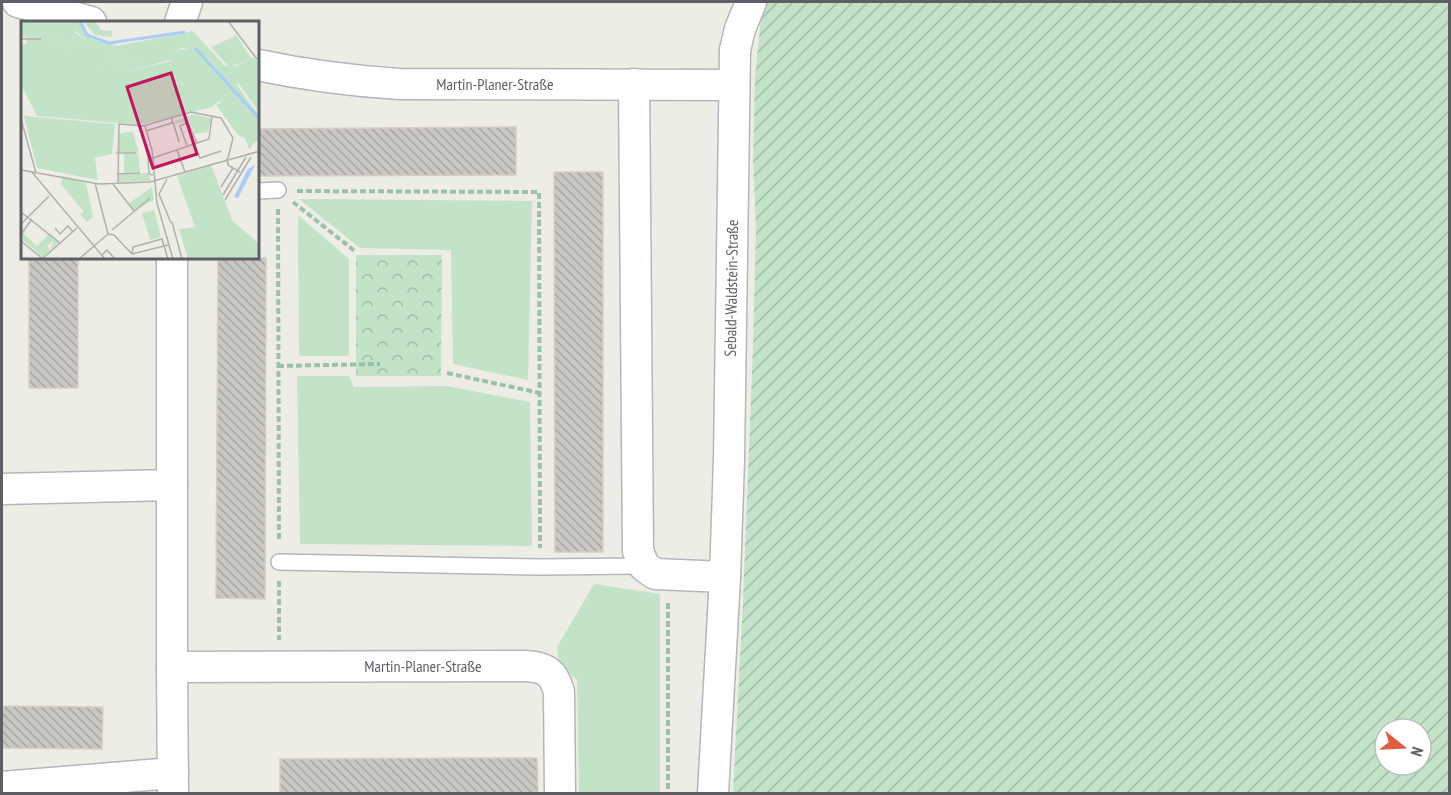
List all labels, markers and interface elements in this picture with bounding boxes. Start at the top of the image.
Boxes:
inset map [21,21,260,260]
street label: Martin-Planer-Straße [436,74,554,94]
street label: Sebald-Waldstein-Straße [720,219,742,357]
street label: Martin-Planer-Straße [364,656,482,676]
north arrow [1373,717,1433,777]
text: N [1406,744,1428,759]

